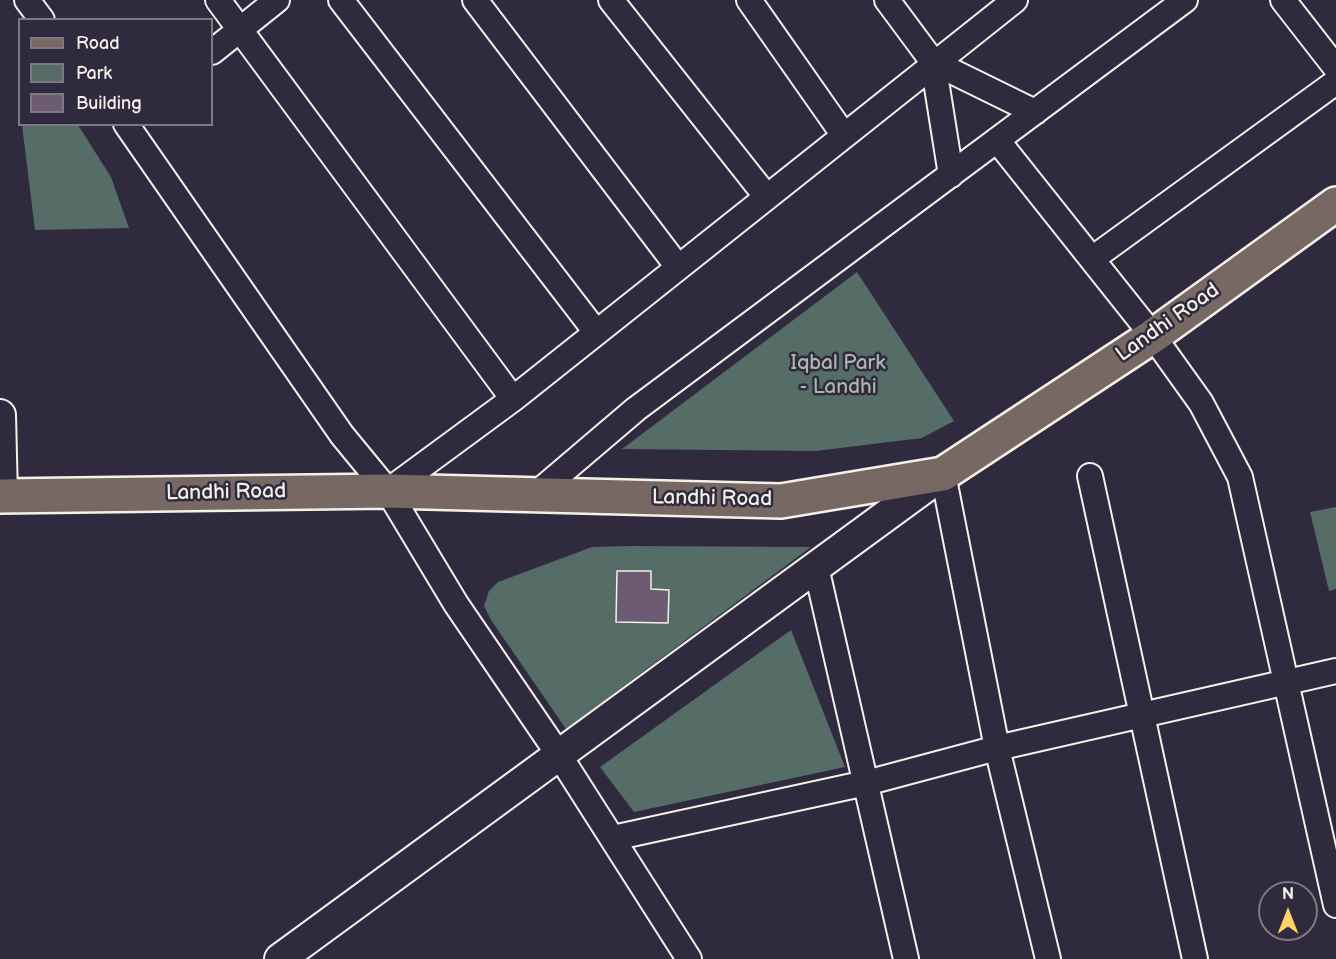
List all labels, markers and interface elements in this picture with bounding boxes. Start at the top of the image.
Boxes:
legend [18,18,213,126]
text: Road [76,33,120,54]
text: Park [76,63,112,84]
text: Building [76,93,142,114]
street label: Landhi Road [1112,278,1224,368]
park label: Iqbal Park - Landhi [791,351,885,401]
street label: Landhi Road [166,479,286,507]
street label: Landhi Road [652,485,772,513]
north arrow [1258,881,1318,941]
text: N [1282,885,1294,904]

